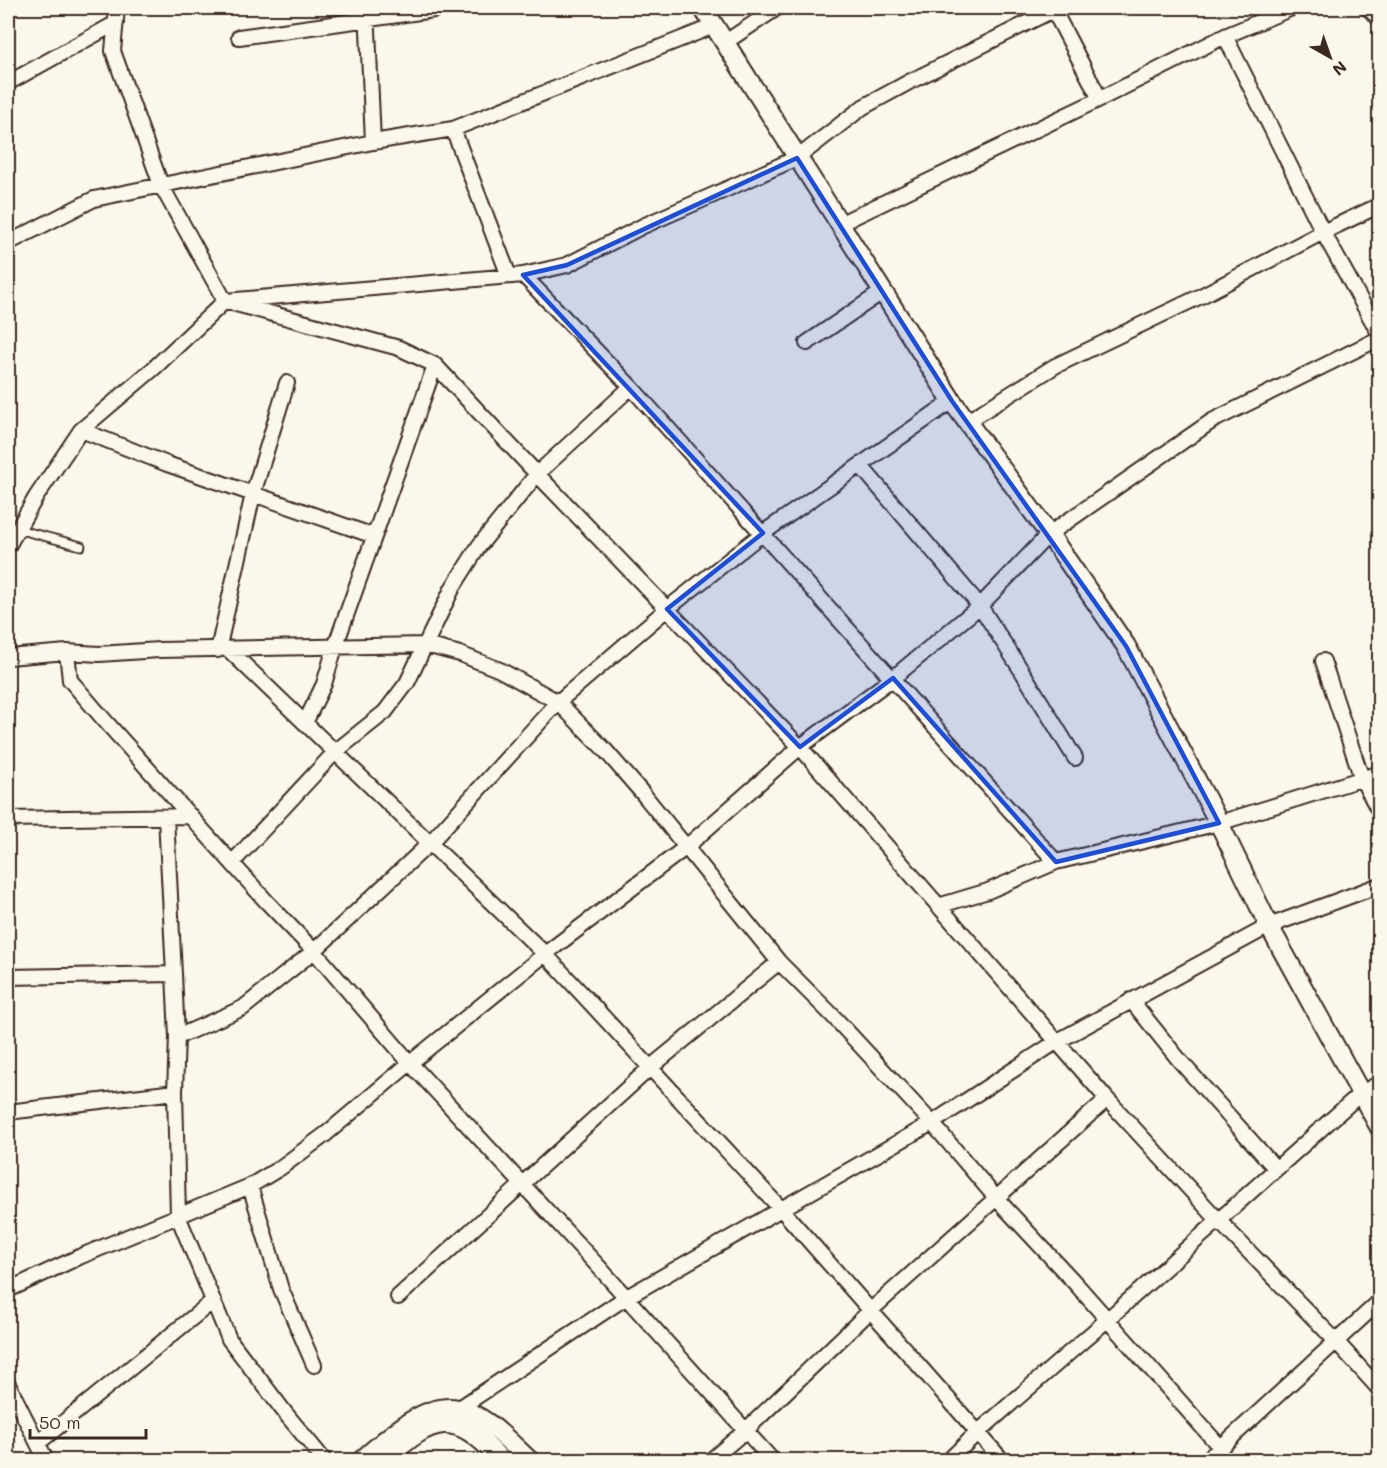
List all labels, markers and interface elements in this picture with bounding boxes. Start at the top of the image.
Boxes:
north arrow [1300,27,1360,87]
text: N [1329,57,1351,81]
scale bar [30,1402,146,1440]
text: 50 m [39,1410,81,1434]

